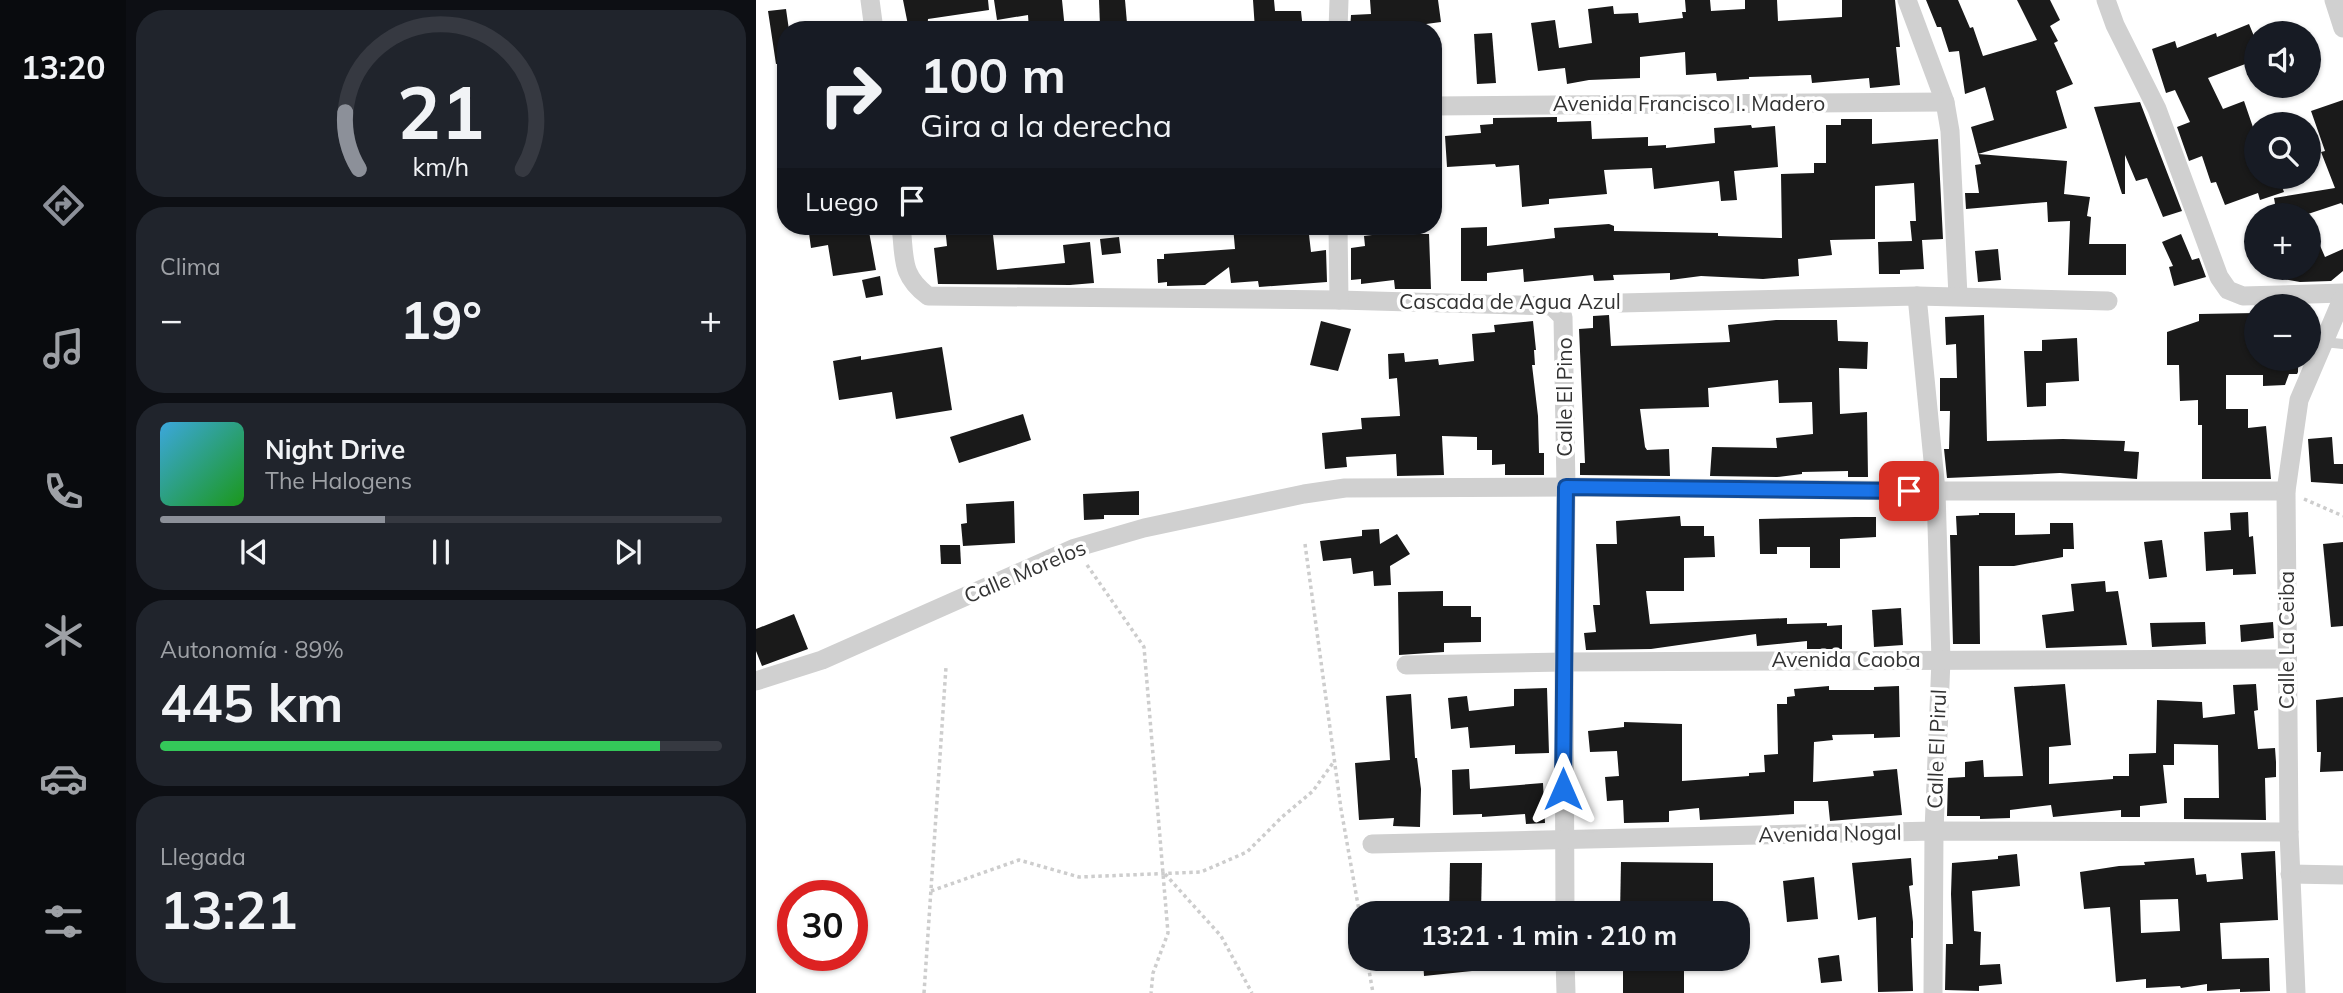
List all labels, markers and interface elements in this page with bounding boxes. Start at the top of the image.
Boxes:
map controls [2244,21,2321,371]
button: sound [2244,21,2321,98]
text: 100 m [920,44,1066,105]
text: 13:20 [21,47,105,87]
icon: right [805,49,896,140]
text: 21 [397,67,485,158]
street label: Avenida Francisco I. Madero [1553,90,1825,116]
text: Gira a la derecha [920,105,1172,145]
button: search [2244,112,2321,189]
text: km/h [413,151,469,182]
icon: directions [39,181,88,230]
icon: arrive [893,182,931,220]
text: Luego [805,185,879,218]
button: + [2244,203,2321,280]
text: Clima [160,252,221,281]
text: 19° [400,287,482,352]
street label: Cascada de Agua Azul [1399,288,1621,314]
button: − [2244,294,2321,371]
text: − [160,295,183,343]
text: + [699,295,722,343]
icon: music [39,324,88,373]
street label: Calle El Pino [1551,337,1577,457]
text: Night Drive [265,433,405,466]
pin [1879,461,1939,521]
text: The Halogens [265,466,412,495]
icon: phone [39,467,88,516]
icon: arrive [1890,472,1928,510]
icon: previous [235,533,273,571]
icon: pause [422,533,460,571]
icon: next [609,533,647,571]
street label: Calle Morelos [960,534,1089,608]
street label: Calle La Ceiba [2273,571,2299,709]
icon: climate [39,611,88,660]
text: Autonomía · 89% [160,635,344,664]
street label: Avenida Caoba [1771,646,1921,672]
text: 445 km [160,670,343,735]
street label: Calle El Pirul [1921,689,1951,809]
position arrow [1526,752,1600,826]
icon: car [39,754,88,803]
street label: Avenida Nogal [1758,819,1902,847]
text: Llegada [160,842,246,871]
text: 13:21 [160,877,298,942]
speed limit sign: 30 [777,880,868,971]
icon: filters [39,897,88,946]
text: 13:21 · 1 min · 210 m [1421,919,1677,952]

